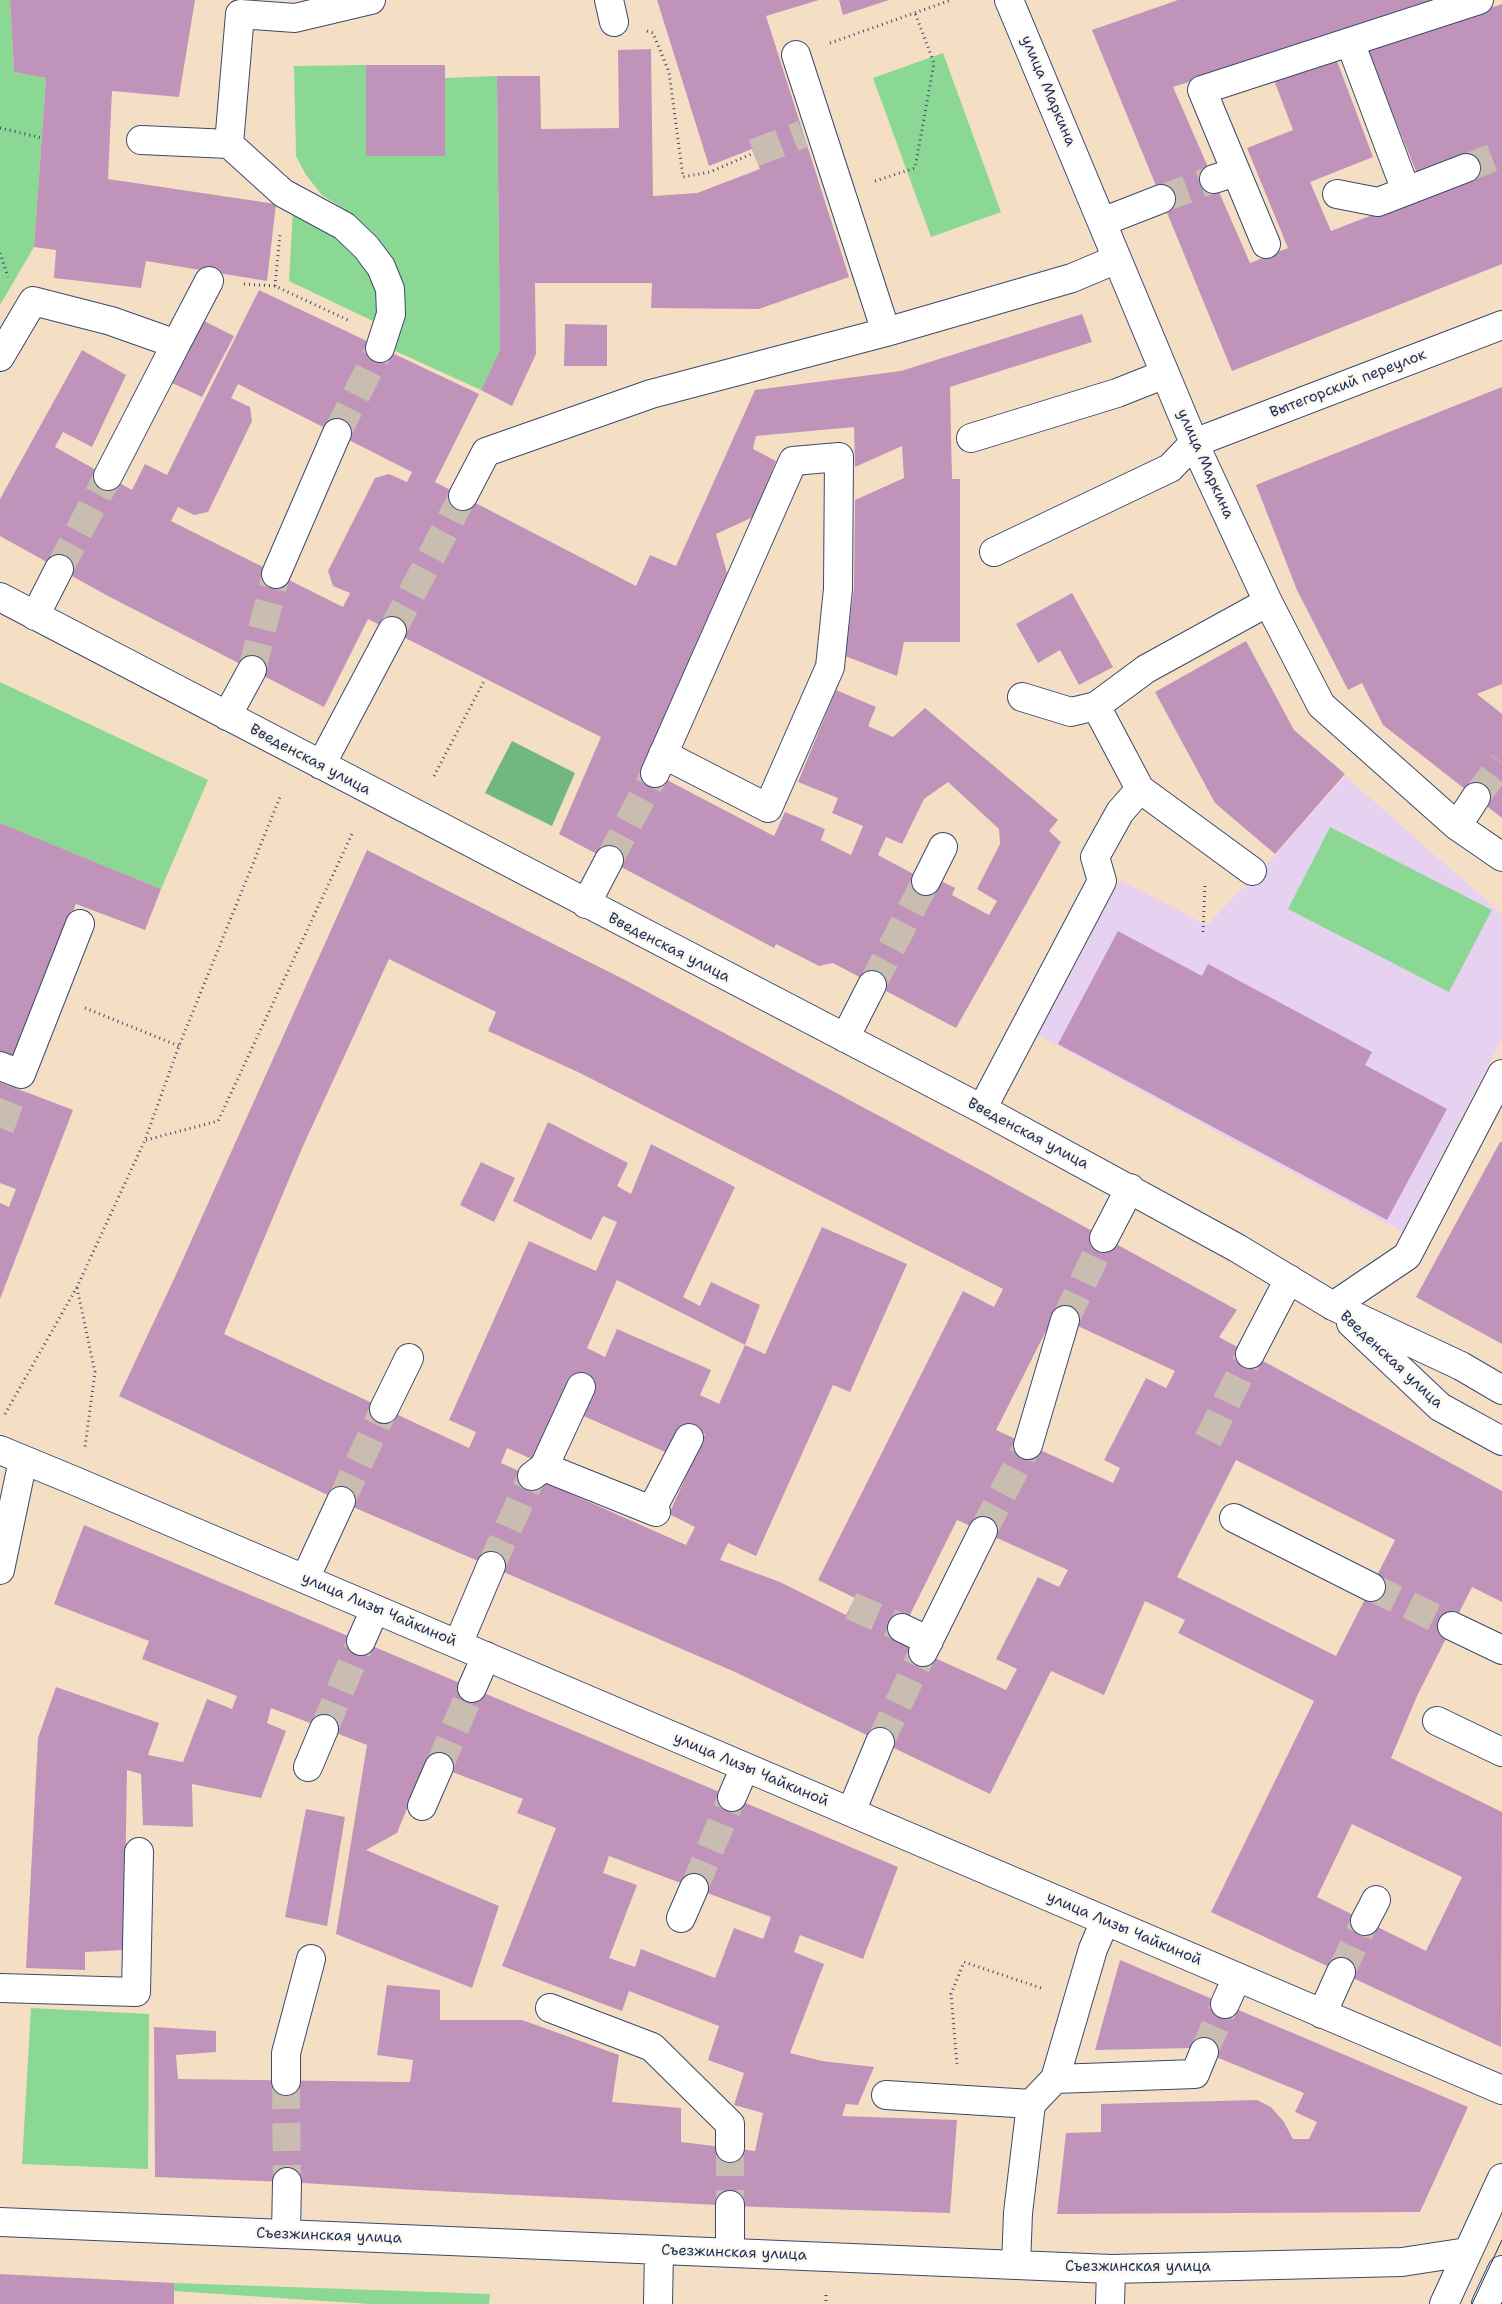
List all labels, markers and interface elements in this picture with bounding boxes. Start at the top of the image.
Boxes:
street label: улица Маркина [1017,33,1079,149]
street label: Вытегорский переулок [1267,346,1429,422]
street label: улица Маркина [1173,406,1237,522]
street label: Введенская улица [246,721,374,799]
street label: Введенская улица [605,909,733,987]
street label: Введенская улица [964,1095,1092,1173]
street label: Введенская улица [1336,1308,1446,1412]
street label: улица Лизы Чайкиной [299,1569,459,1651]
street label: улица Лизы Чайкиной [671,1729,831,1811]
street label: улица Лизы Чайкиной [1044,1888,1204,1970]
street label: Съезжинская улица [256,2224,402,2248]
street label: Съезжинская улица [661,2241,807,2265]
street label: Съезжинская улица [1065,2258,1211,2276]

